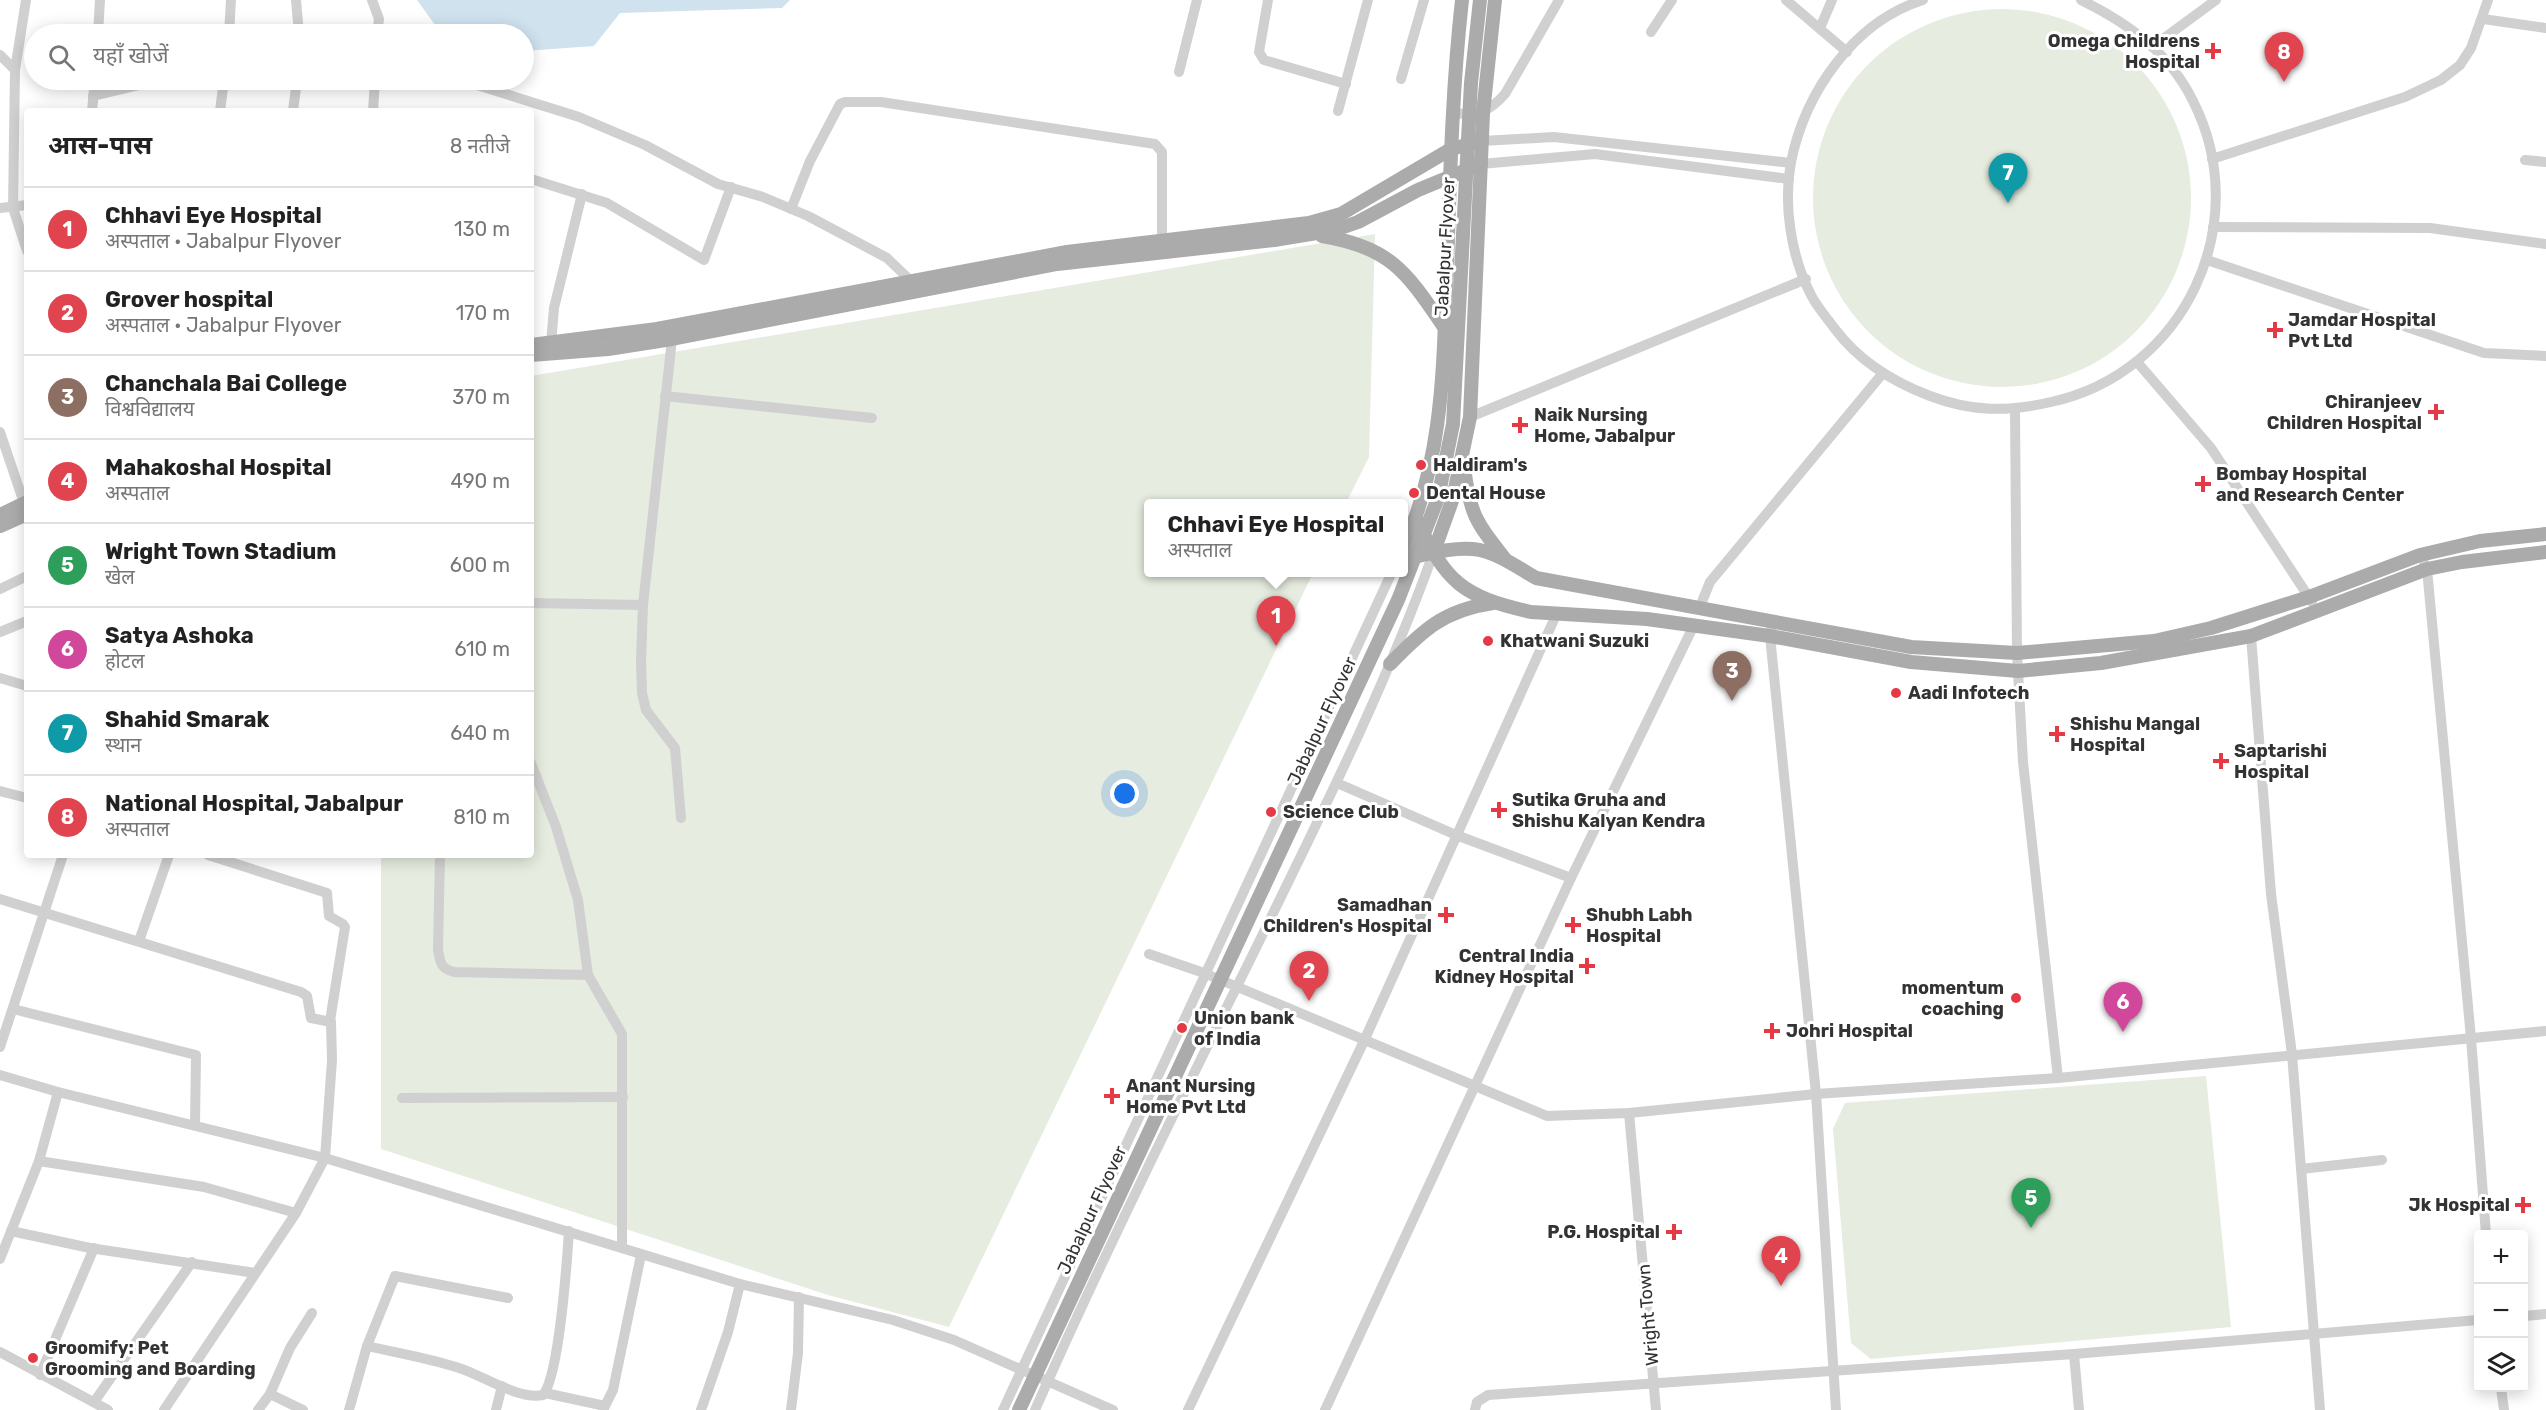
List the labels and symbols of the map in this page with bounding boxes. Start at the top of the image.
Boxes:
place label: Omega Childrens Hospital [2048,30,2200,73]
pin: 8 [2264,32,2304,82]
marker: Omega Childrens Hospital [2204,42,2222,60]
pin: 7 [1988,154,2028,203]
street label: Jabalpur Flyover [1430,176,1460,317]
place label: Jamdar Hospital Pvt Ltd [2288,309,2436,352]
marker: Jamdar Hospital Pvt Ltd [2266,321,2284,339]
place label: Chiranjeev Children Hospital [2267,391,2422,434]
marker: Chiranjeev Children Hospital [2427,403,2445,421]
place label: Naik Nursing Home, Jabalpur [1534,404,1675,447]
marker: Naik Nursing Home, Jabalpur [1511,416,1529,434]
place label: Haldiram's [1433,454,1527,476]
marker: Haldiram's [1414,458,1428,472]
place label: Bombay Hospital and Research Center [2216,463,2404,506]
marker: Bombay Hospital and Research Center [2194,475,2212,493]
place label: Dental House [1426,482,1546,504]
marker: Dental House [1407,486,1421,500]
pin: 1 [1256,596,1296,646]
place label: Khatwani Suzuki [1500,630,1649,652]
marker: Khatwani Suzuki [1481,634,1495,648]
pin: 3 [1712,652,1752,701]
street label: Jabalpur Flyover [1282,653,1362,789]
place label: Aadi Infotech [1908,682,2029,704]
marker: Aadi Infotech [1889,686,1903,700]
place label: Shishu Mangal Hospital [2070,713,2200,756]
marker: Shishu Mangal Hospital [2048,725,2066,743]
place label: Saptarishi Hospital [2234,740,2327,783]
marker: Saptarishi Hospital [2212,752,2230,770]
your location [1110,779,1139,808]
place label: Sutika Gruha and Shishu Kalyan Kendra [1512,789,1705,832]
place label: Science Club [1283,801,1399,823]
marker: Sutika Gruha and Shishu Kalyan Kendra [1490,801,1508,819]
marker: Science Club [1264,805,1278,819]
place label: Samadhan Children's Hospital [1263,894,1432,937]
place label: Shubh Labh Hospital [1586,904,1693,947]
marker: Samadhan Children's Hospital [1437,906,1455,924]
marker: Shubh Labh Hospital [1564,916,1582,934]
place label: Central India Kidney Hospital [1435,945,1574,988]
pin: 2 [1290,952,1328,1001]
marker: Central India Kidney Hospital [1578,957,1596,975]
place label: momentum coaching [1901,977,2004,1020]
pin: 6 [2104,982,2142,1032]
marker: momentum coaching [2009,991,2023,1005]
place label: Union bank of India [1194,1007,1295,1050]
place label: Johri Hospital [1786,1020,1913,1042]
marker: Union bank of India [1175,1021,1189,1035]
marker: Johri Hospital [1763,1022,1781,1040]
place label: Anant Nursing Home Pvt Ltd [1126,1075,1256,1118]
marker: Anant Nursing Home Pvt Ltd [1103,1087,1121,1105]
street label: Jabalpur Flyover [1052,1142,1132,1278]
pin: 5 [2012,1178,2050,1228]
place label: Jk Hospital [2409,1194,2510,1216]
marker: Jk Hospital [2514,1196,2532,1214]
place label: P.G. Hospital [1547,1221,1660,1243]
marker: P.G. Hospital [1665,1223,1683,1241]
pin: 4 [1762,1236,1800,1286]
street label: Wright Town [1633,1263,1663,1367]
place label: Groomify: Pet Grooming and Boarding [45,1337,256,1380]
marker: Groomify: Pet Grooming and Boarding [26,1351,40,1365]

